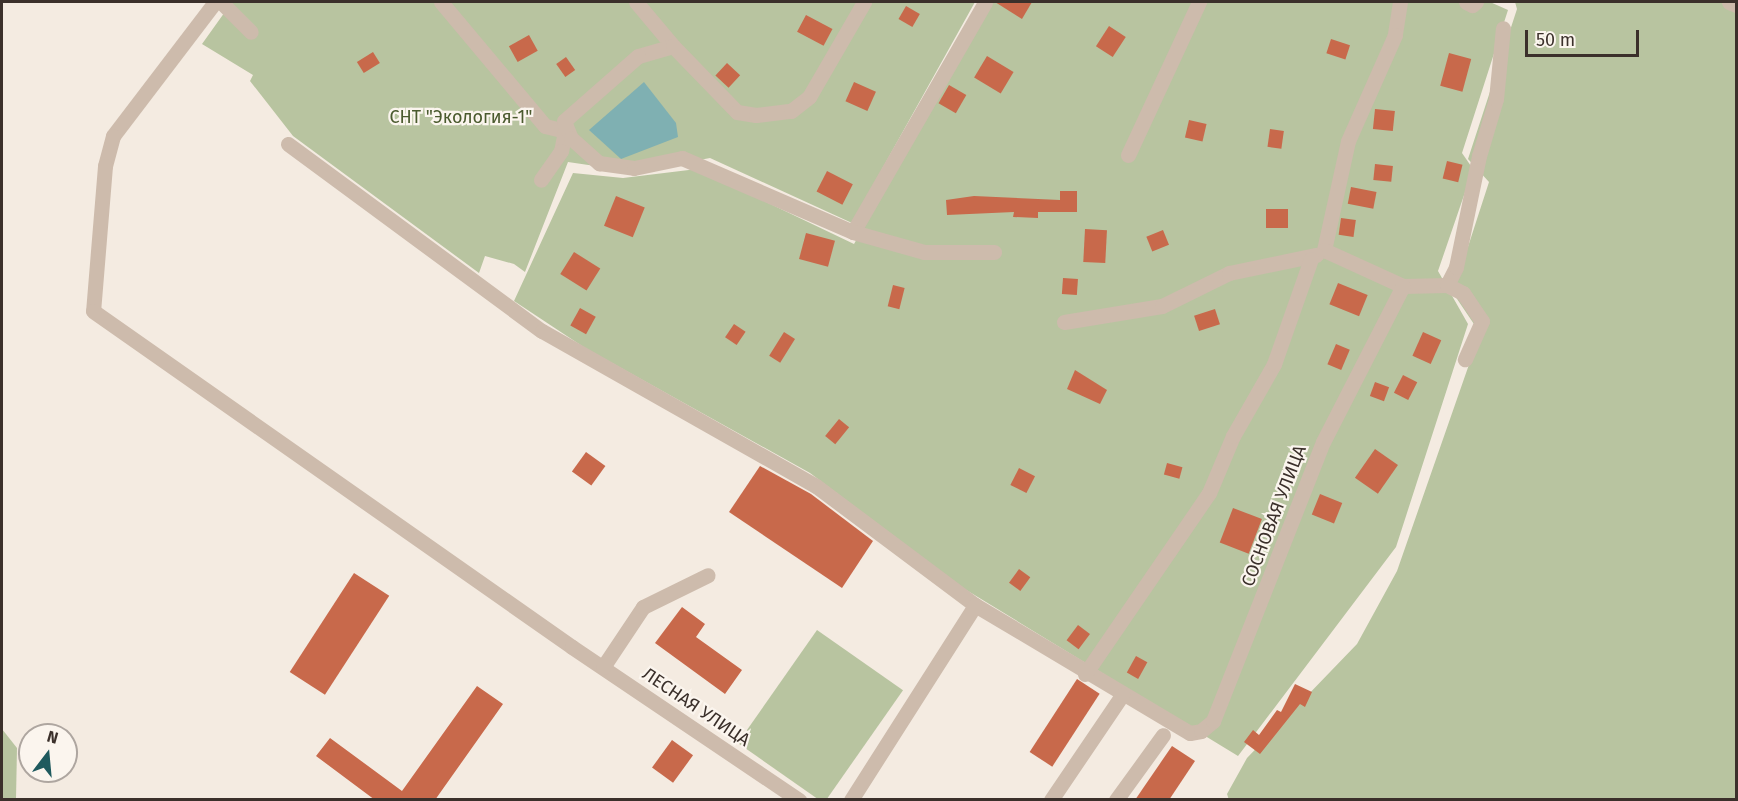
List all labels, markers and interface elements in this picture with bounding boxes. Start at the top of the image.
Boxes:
scale bar [1528,18,1642,56]
text: 50 m [1536,29,1575,51]
park label: СНТ "Экология-1" [389,106,533,128]
street label: СОСНОВАЯ УЛИЦА [1237,442,1311,590]
street label: ЛЕСНАЯ УЛИЦА [638,663,754,751]
north arrow [18,723,78,783]
text: N [45,727,60,748]

